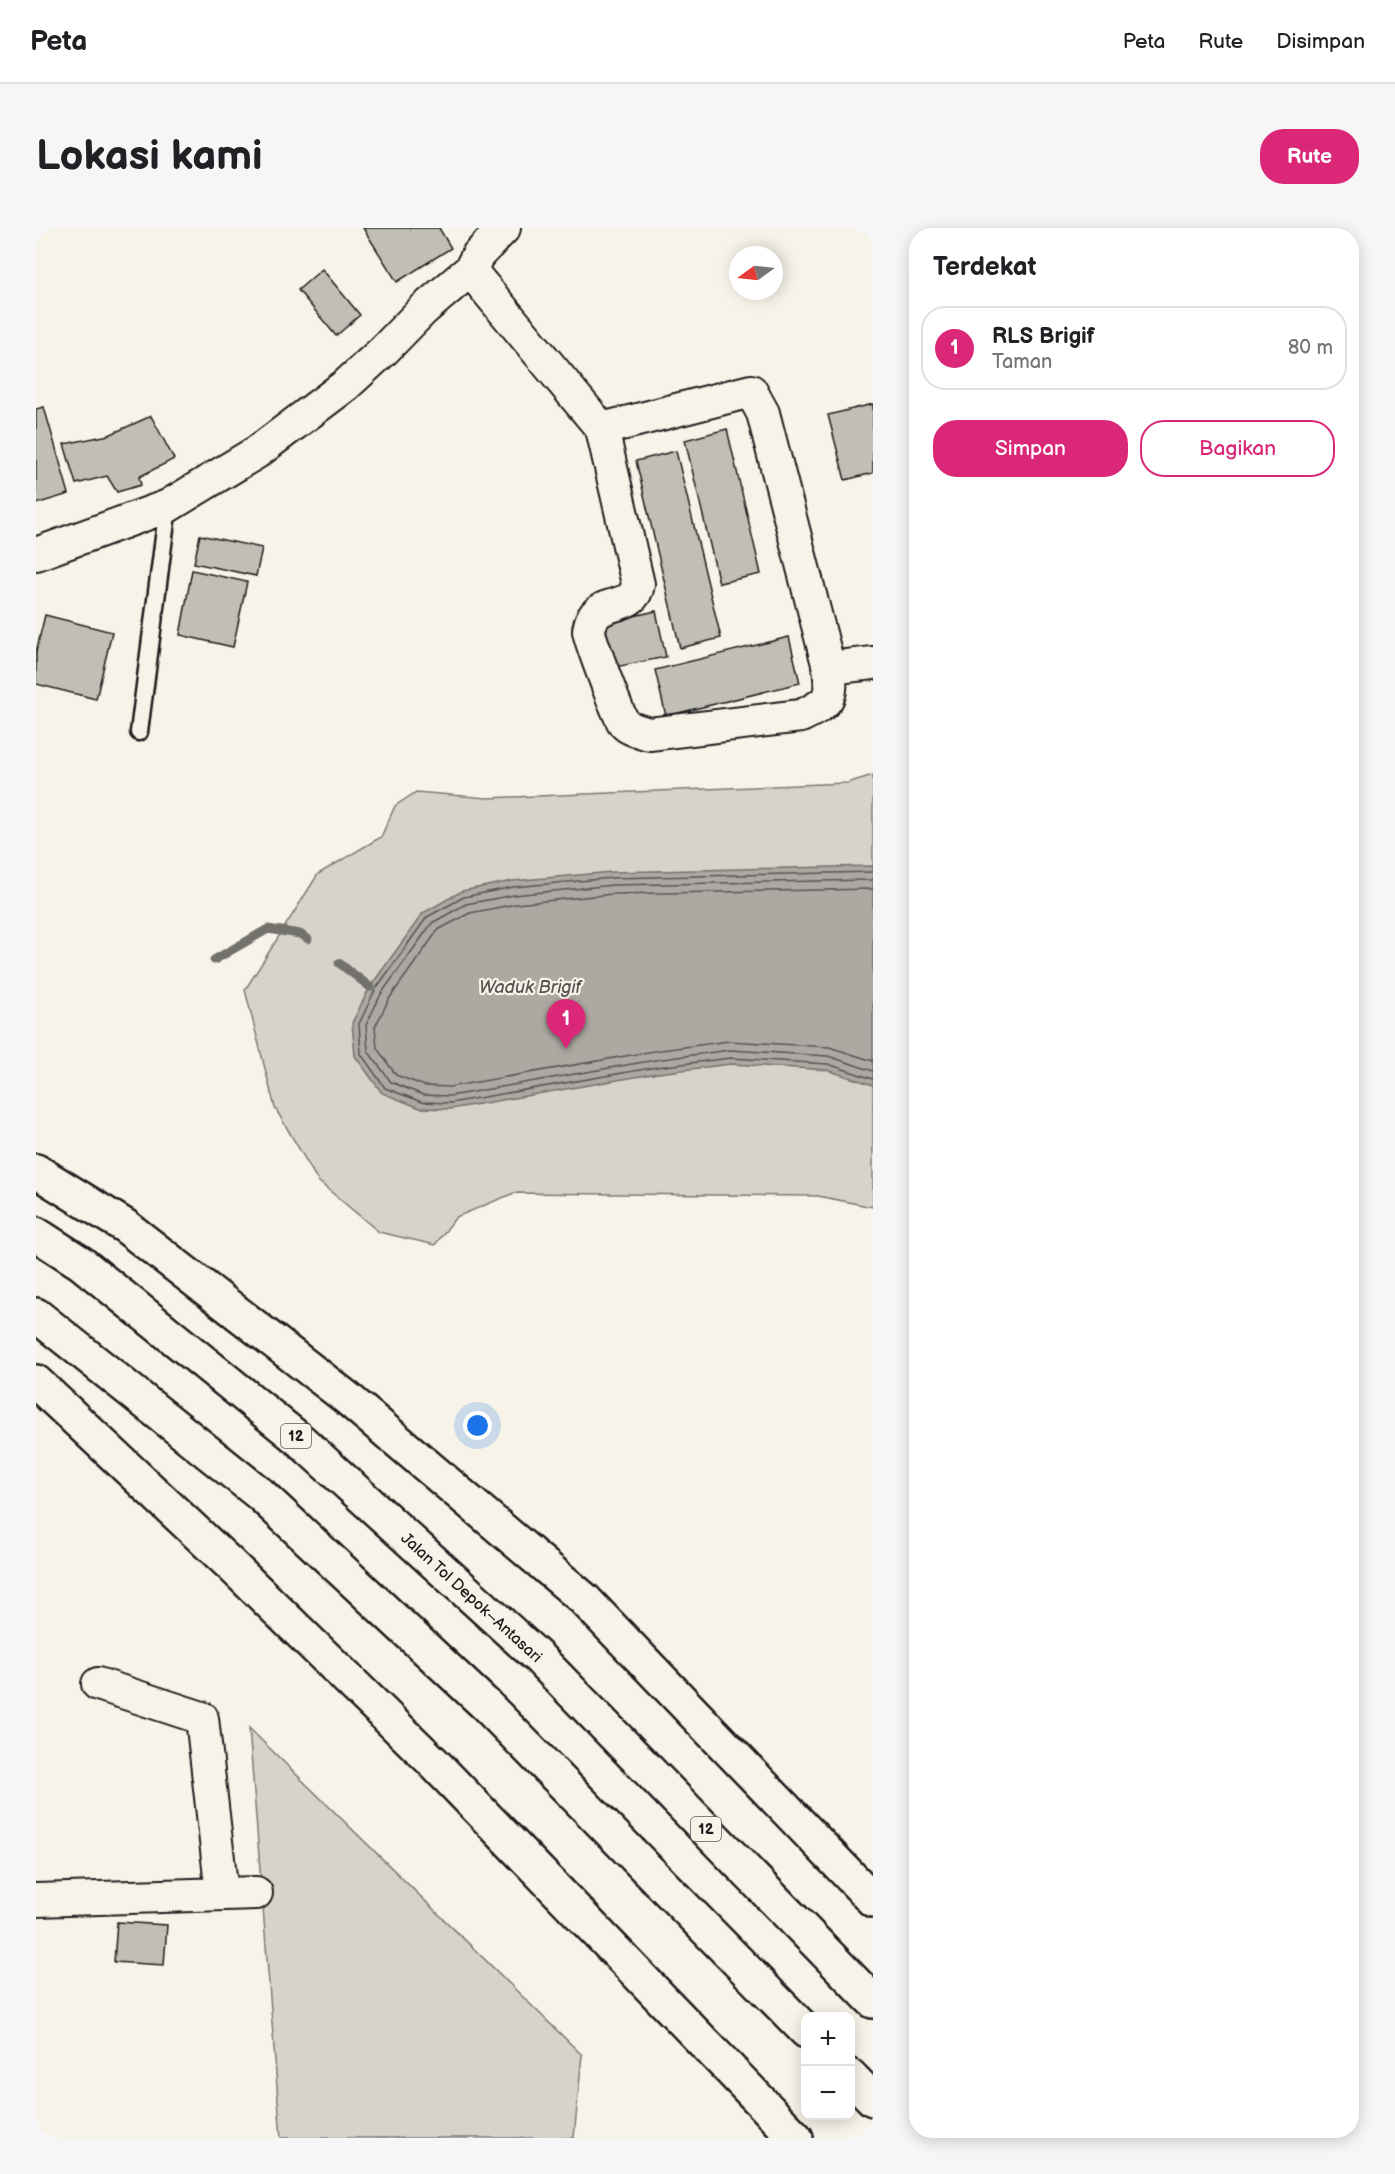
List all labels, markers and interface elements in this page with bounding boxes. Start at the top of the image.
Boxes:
text: Peta [30,25,87,58]
text: Peta [1123,29,1165,54]
text: Rute [1198,29,1243,54]
text: Disimpan [1276,29,1365,54]
button: Rute [1260,129,1359,184]
text: Lokasi kami [36,131,262,182]
north arrow [729,246,783,300]
text: Terdekat [933,252,1036,283]
text: RLS Brigif [992,323,1095,350]
text: 1 [950,336,959,360]
text: 80 m [1288,336,1333,360]
text: Taman [992,350,1052,374]
button: Simpan [933,420,1128,477]
button: Bagikan [1140,420,1335,477]
water label: Waduk Brigif [479,977,583,998]
pin: 1 [546,1000,586,1049]
your location [463,1411,492,1440]
road number: 12 [281,1424,311,1448]
street label: Jalan Tol Depok–Antasari [397,1529,545,1667]
road number: 12 [691,1817,721,1841]
map controls [801,2012,855,2120]
button: + [801,2012,855,2066]
button: − [801,2066,855,2120]

